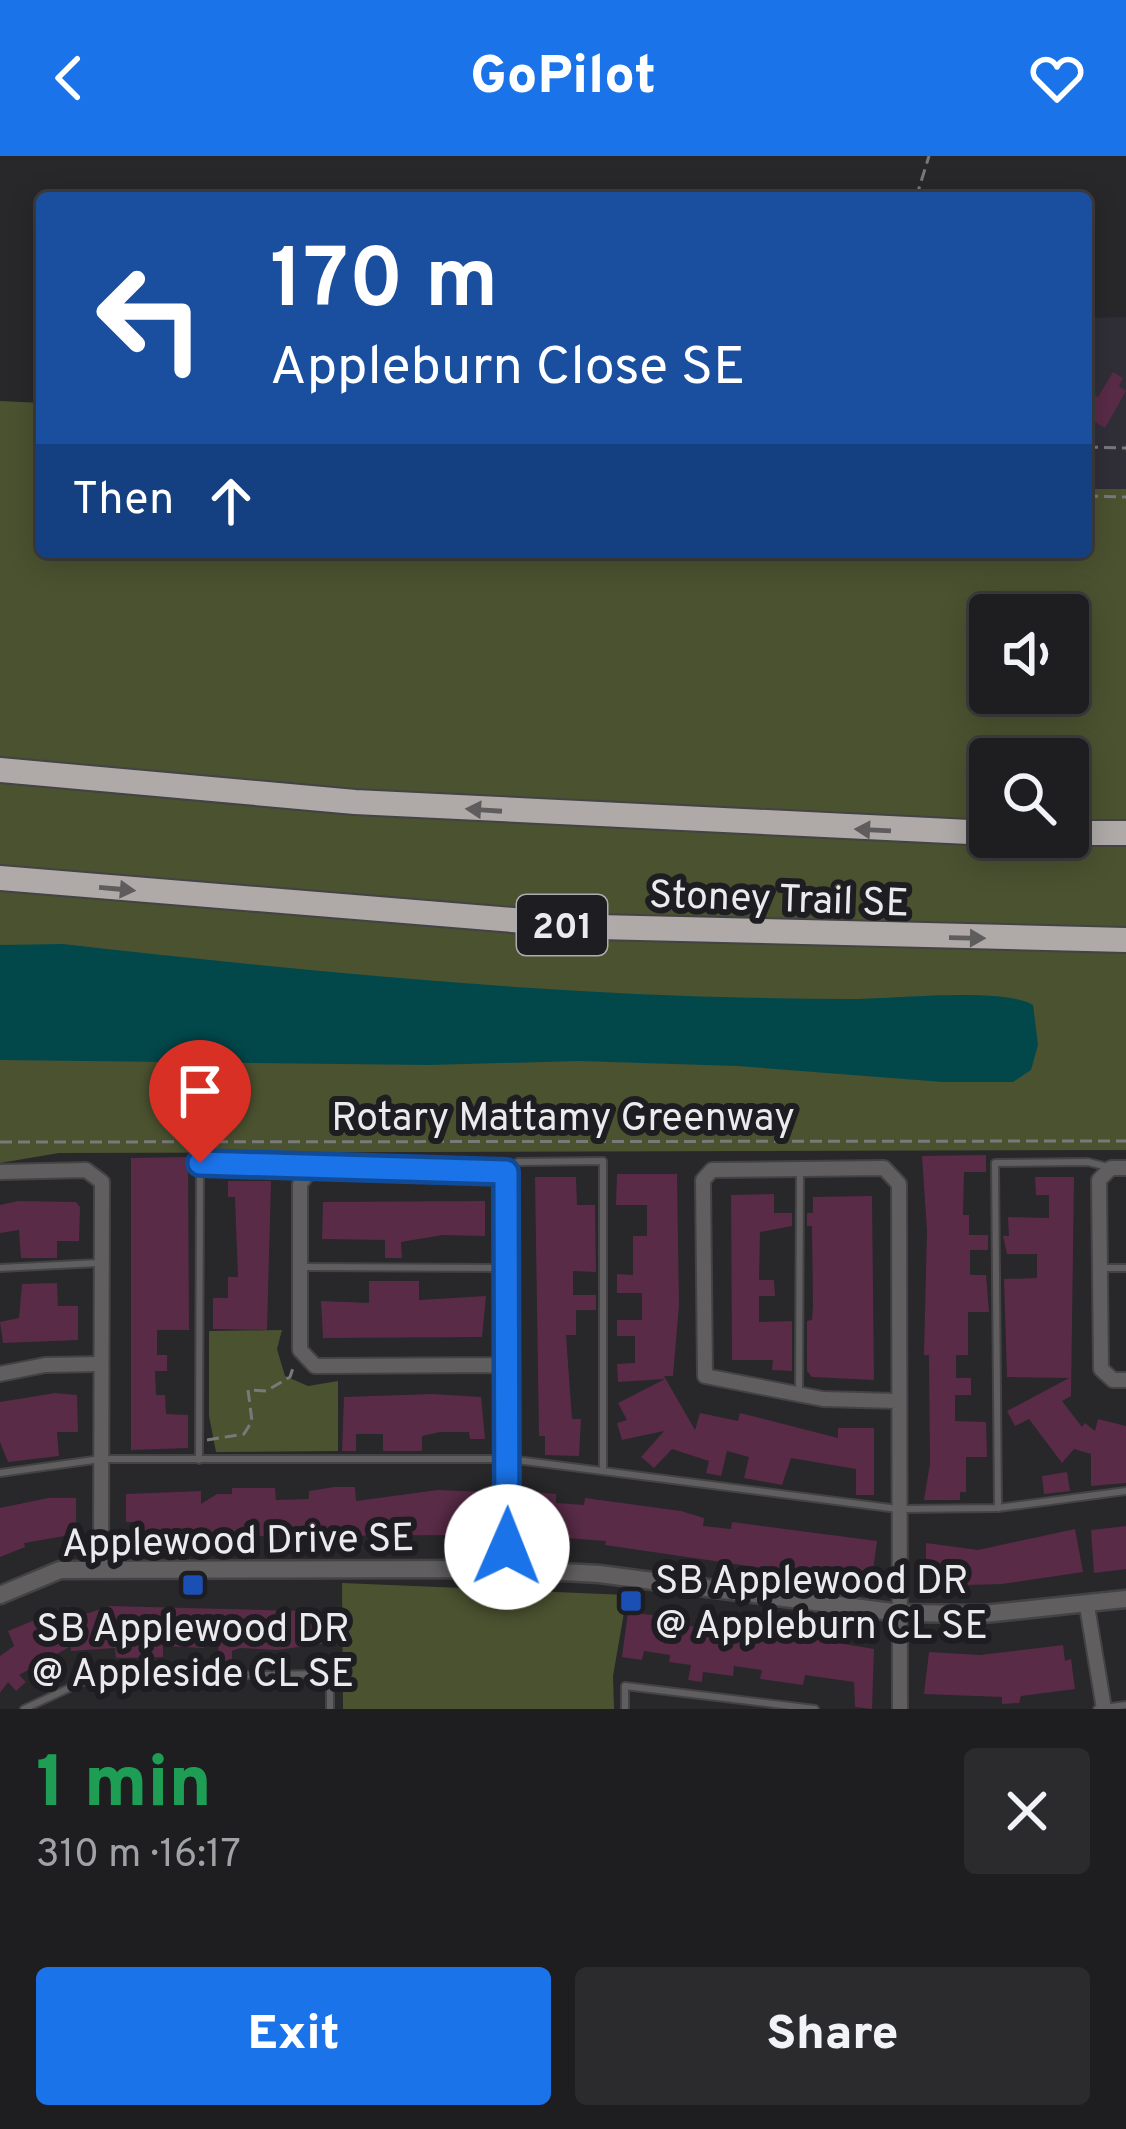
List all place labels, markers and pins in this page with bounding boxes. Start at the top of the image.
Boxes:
pin [149,1040,251,1163]
place label: SB Applewood DR @ Appleburn CL SE [655,1559,988,1653]
marker: SB Applewood DR @ Appleside CL SE [180,1572,206,1598]
marker: SB Applewood DR @ Appleburn CL SE [618,1588,644,1614]
place label: SB Applewood DR @ Appleside CL SE [32,1607,354,1701]

